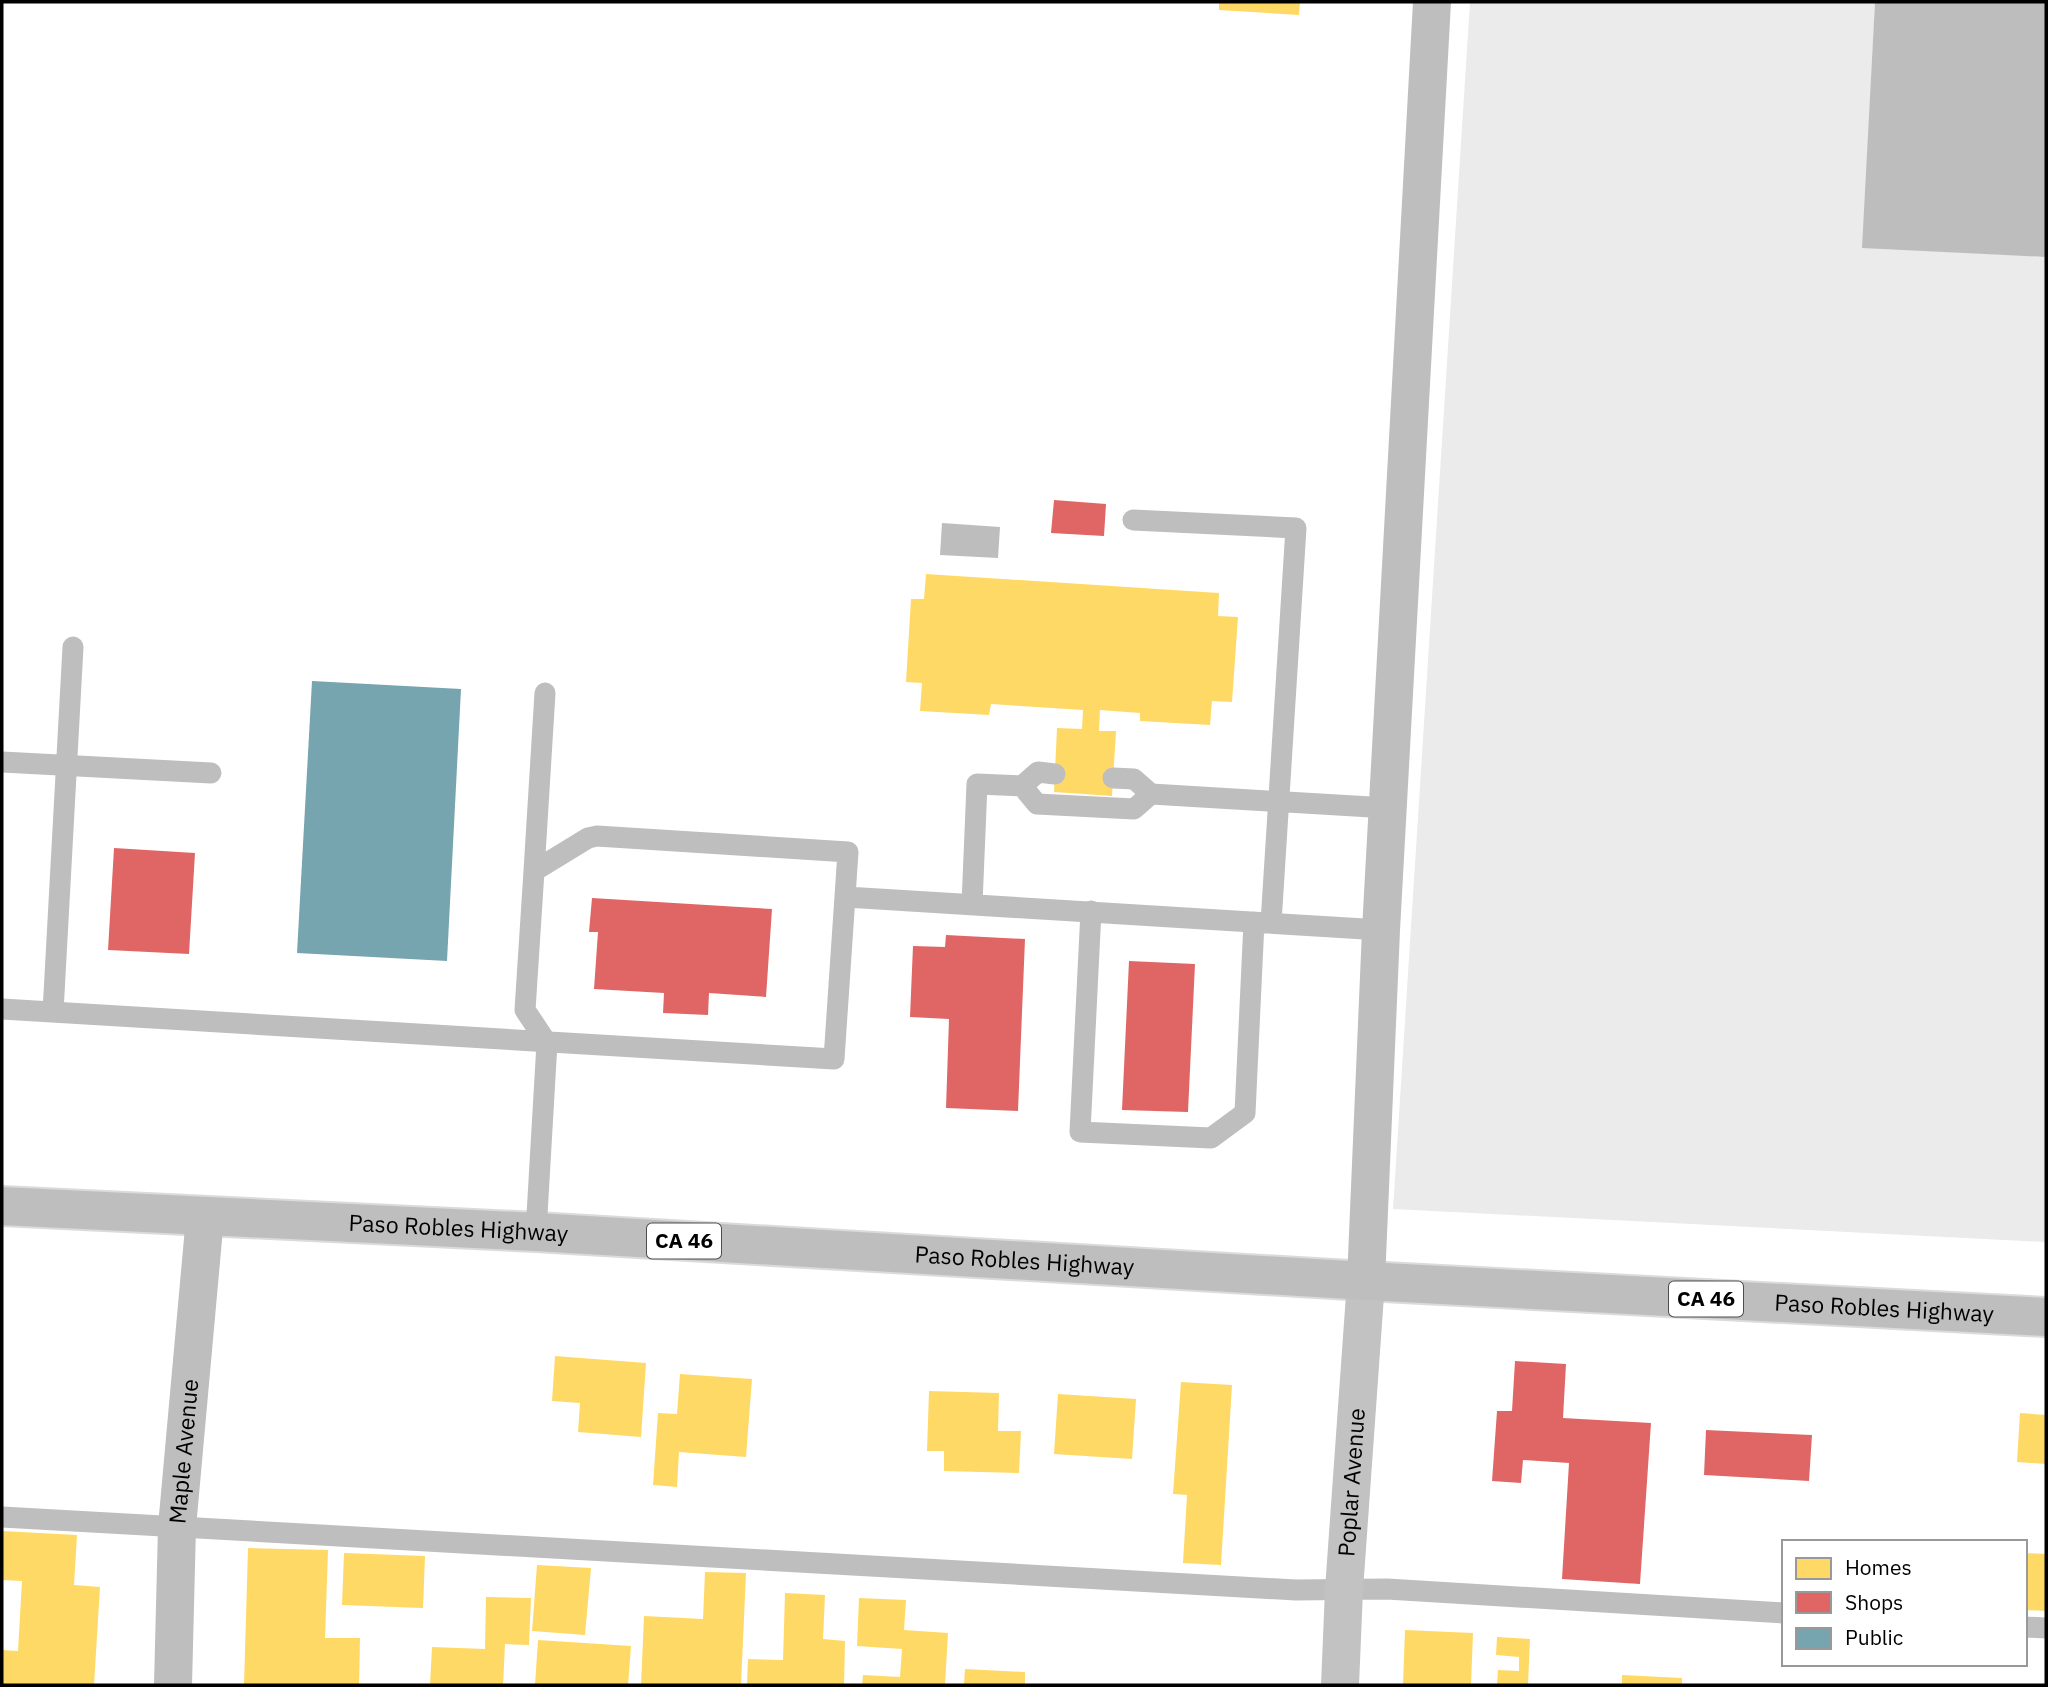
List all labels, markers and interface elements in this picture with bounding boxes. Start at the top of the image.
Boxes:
street label: Paso Robles Highway [348,1207,570,1248]
road number: CA 46 [647,1224,721,1258]
street label: Paso Robles Highway [914,1238,1136,1281]
road number: CA 46 [1669,1282,1743,1316]
street label: Paso Robles Highway [1774,1287,1995,1328]
street label: Maple Avenue [161,1377,204,1525]
street label: Poplar Avenue [1330,1407,1371,1558]
legend [1782,1540,2027,1666]
text: Homes [1845,1553,1912,1581]
text: Shops [1845,1588,1903,1616]
text: Public [1845,1623,1903,1651]

